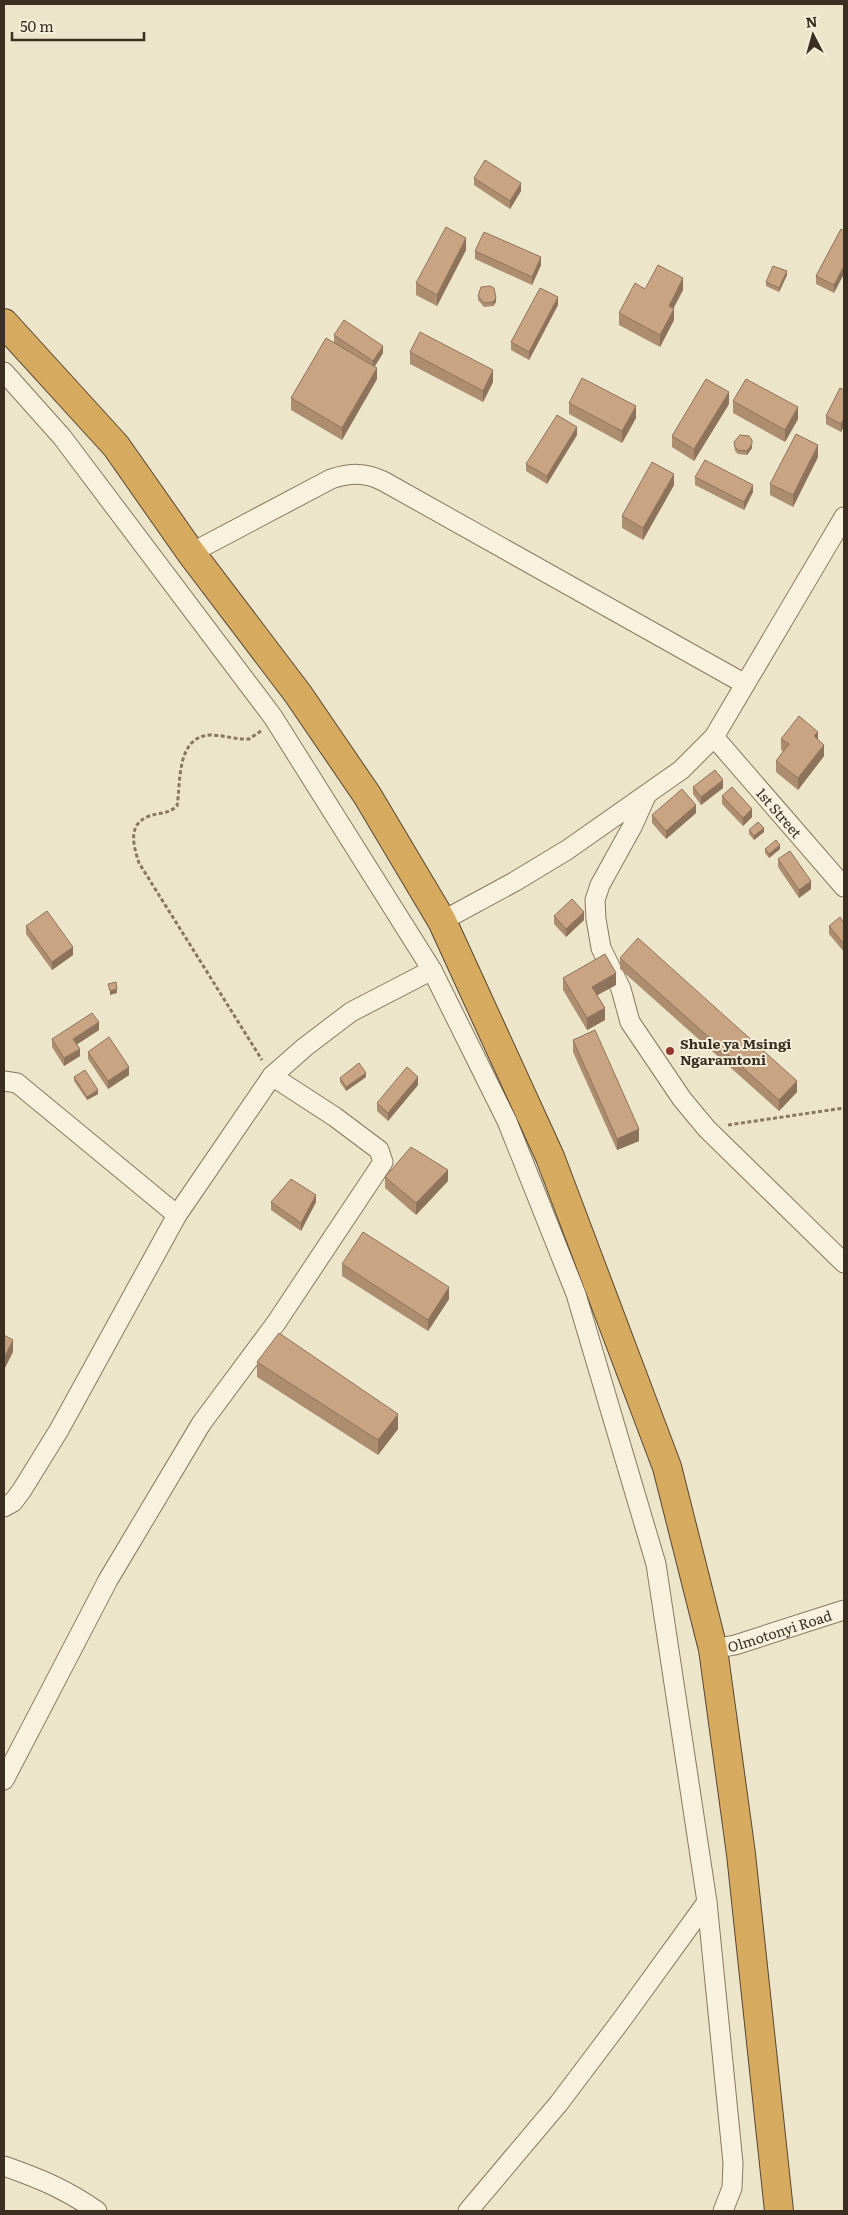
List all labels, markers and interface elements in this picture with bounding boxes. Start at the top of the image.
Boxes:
scale bar [12,10,145,42]
north arrow [788,10,838,60]
text: N [805,10,819,32]
text: 50 m [20,14,54,37]
street label: 1st Street [752,783,807,842]
place label: Shule ya Msingi Ngaramtoni [680,1033,791,1069]
marker: Shule ya Msingi Ngaramtoni [664,1045,676,1057]
street label: Olmotonyi Road [726,1605,834,1656]

